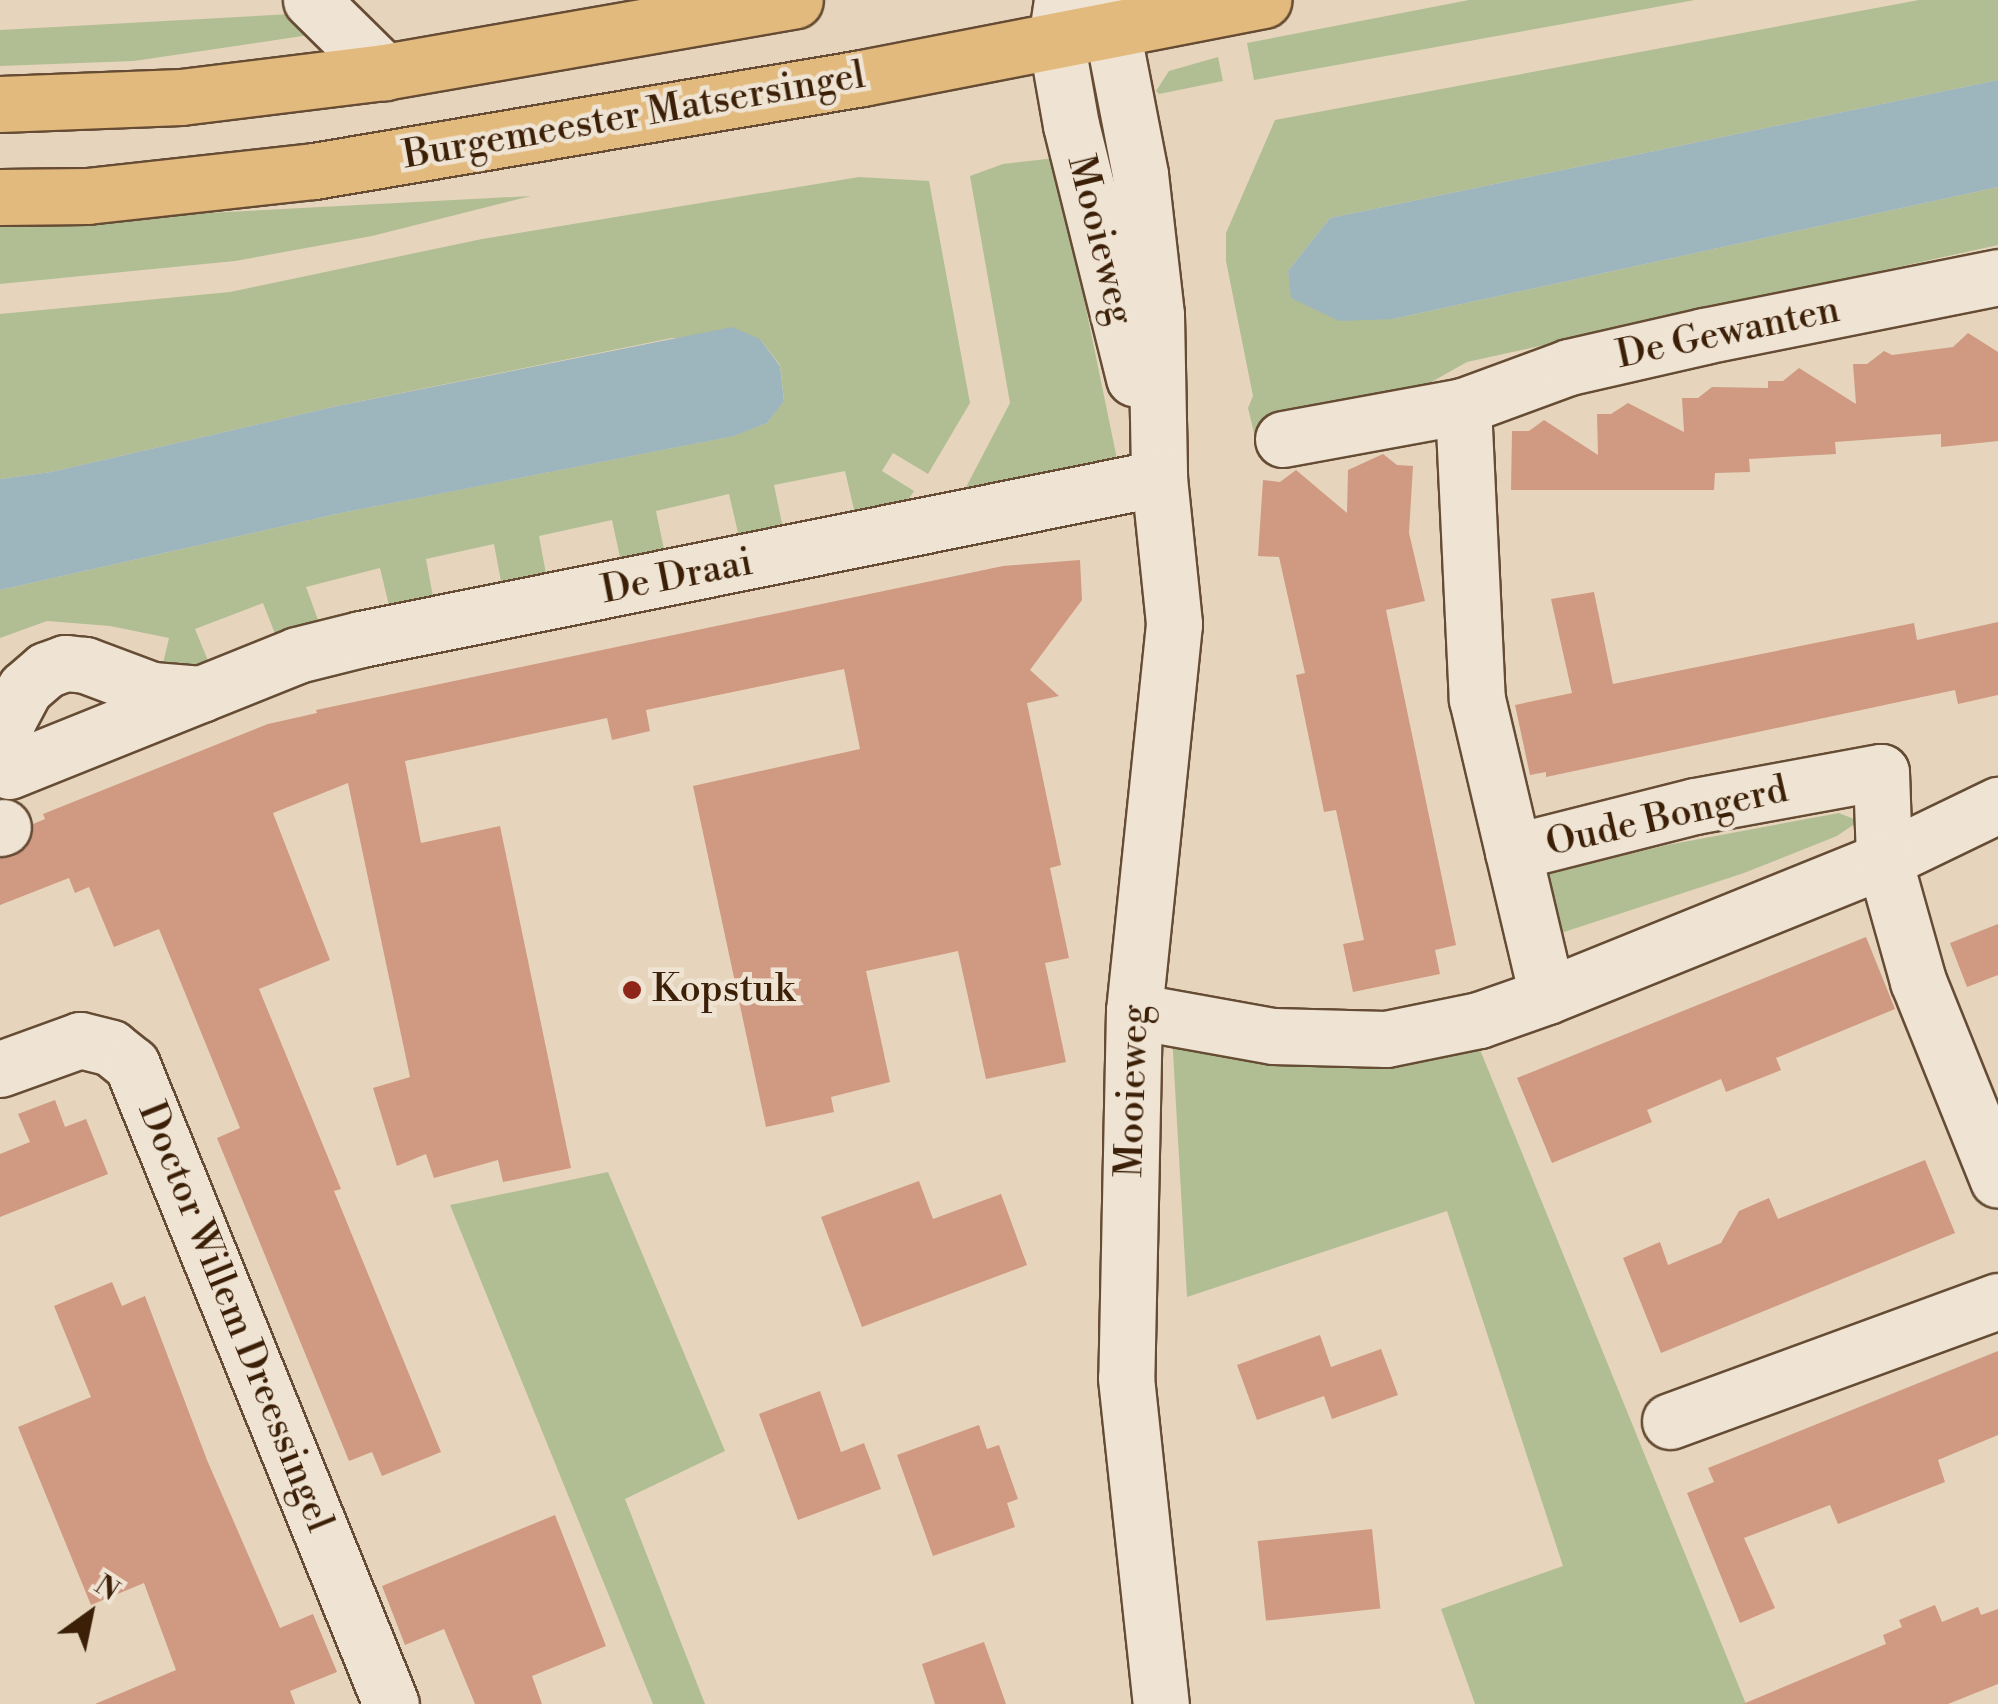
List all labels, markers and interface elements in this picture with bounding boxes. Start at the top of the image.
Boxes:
street label: Burgemeester Matsersingel [400,53,868,179]
street label: Mooieweg [1057,151,1143,329]
street label: De Gewanten [1612,287,1844,379]
street label: De Draai [597,540,757,614]
street label: Oude Bongerd [1542,767,1792,867]
place label: Kopstuk [652,967,795,1013]
marker: Kopstuk [621,979,643,1001]
street label: Mooieweg [1107,1004,1159,1178]
street label: Doctor Willem Dreessingel [128,1096,342,1538]
north arrow [40,1564,140,1664]
text: N [88,1568,125,1609]

